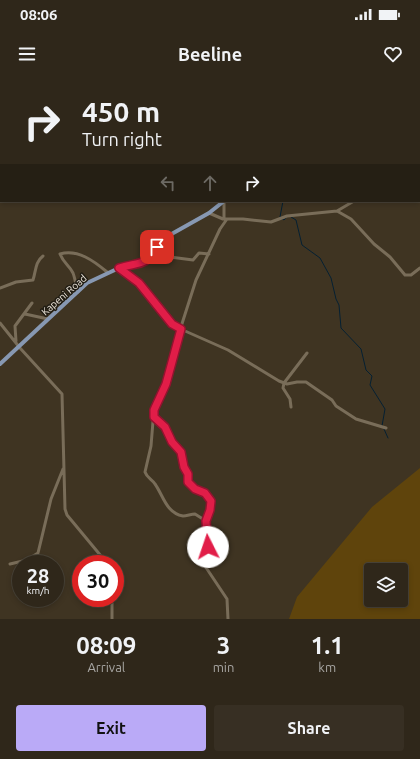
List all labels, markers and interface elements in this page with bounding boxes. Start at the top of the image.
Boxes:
text: 08:06 [20,6,58,23]
icon: menu [16,43,38,65]
icon: heart [382,43,404,65]
text: Beeline [178,44,242,64]
icon: right [16,96,68,148]
text: 450 m [82,96,160,127]
text: Turn right [82,129,162,149]
icon: left [157,172,179,194]
icon: ahead [199,172,221,194]
icon: right [241,172,263,194]
pin [140,230,174,264]
icon: arrive [146,236,168,258]
street label: Kapeni Road [39,272,89,318]
position arrow [187,526,229,568]
speed limit sign: 30 [72,555,124,607]
map controls [364,563,408,607]
button: layers [364,563,408,607]
text: 28 [27,564,49,587]
text: km/h [26,585,50,596]
text: 08:09 [76,632,136,659]
text: 3 [217,632,230,659]
text: 1.1 [311,632,344,659]
text: Arrival [87,660,125,674]
text: min [213,660,234,674]
text: km [318,660,336,674]
button: Exit [16,705,206,751]
button: Share [214,705,404,751]

